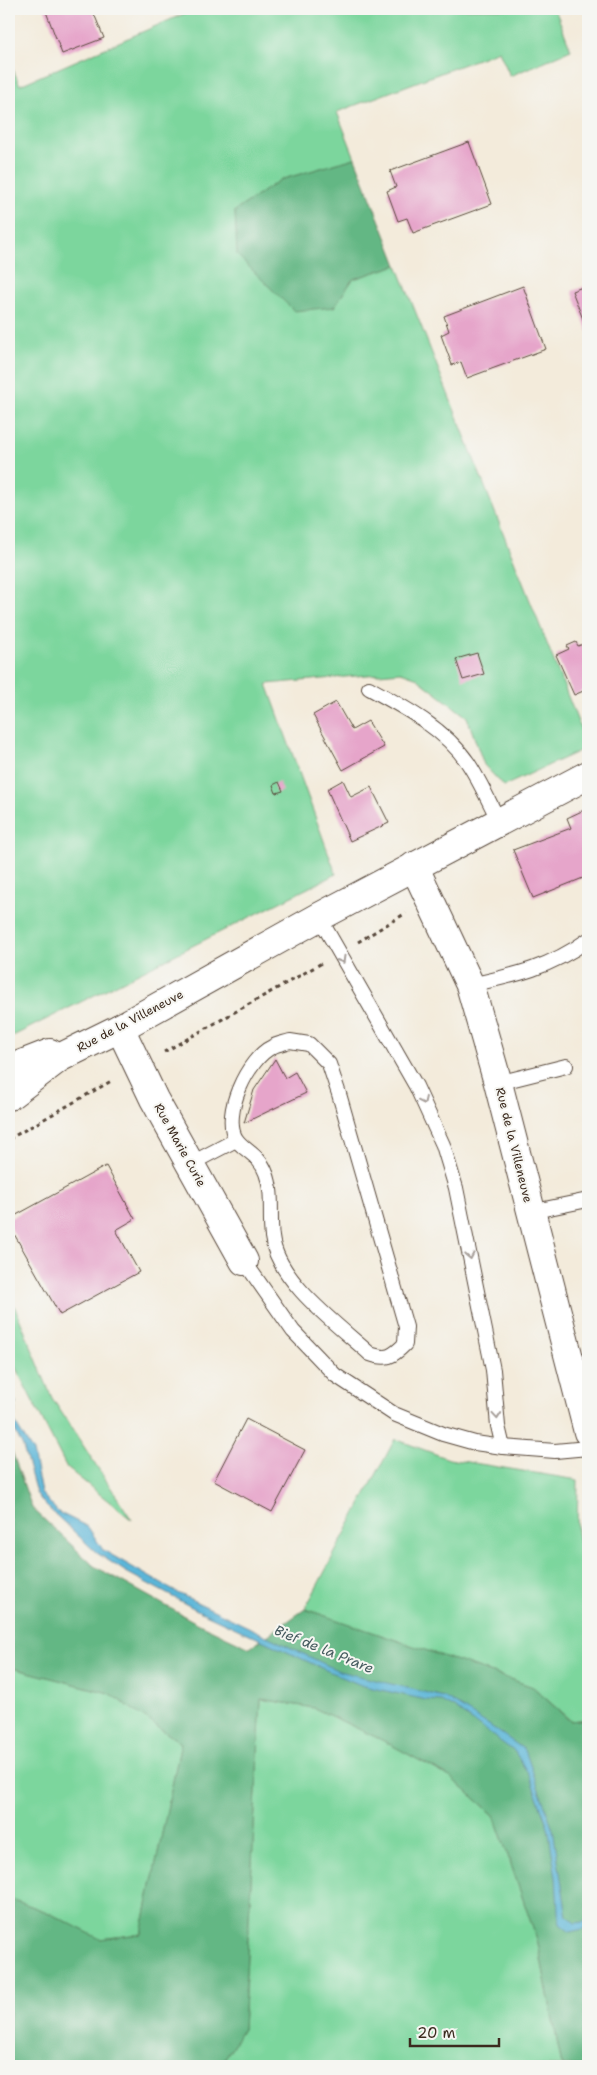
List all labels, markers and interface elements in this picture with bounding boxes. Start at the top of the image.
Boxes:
one-way arrow [336,954,346,963]
street label: Rue de la Villeneuve [74,986,186,1056]
street label: Rue de la Villeneuve [492,1086,536,1205]
one-way arrow [417,1096,427,1105]
street label: Rue Marie Curie [150,1100,210,1190]
one-way arrow [464,1251,475,1260]
one-way arrow [491,1412,502,1420]
water label: Bief de la Prare [272,1621,376,1677]
scale bar [410,2015,498,2047]
text: 20 m [417,2023,456,2043]

